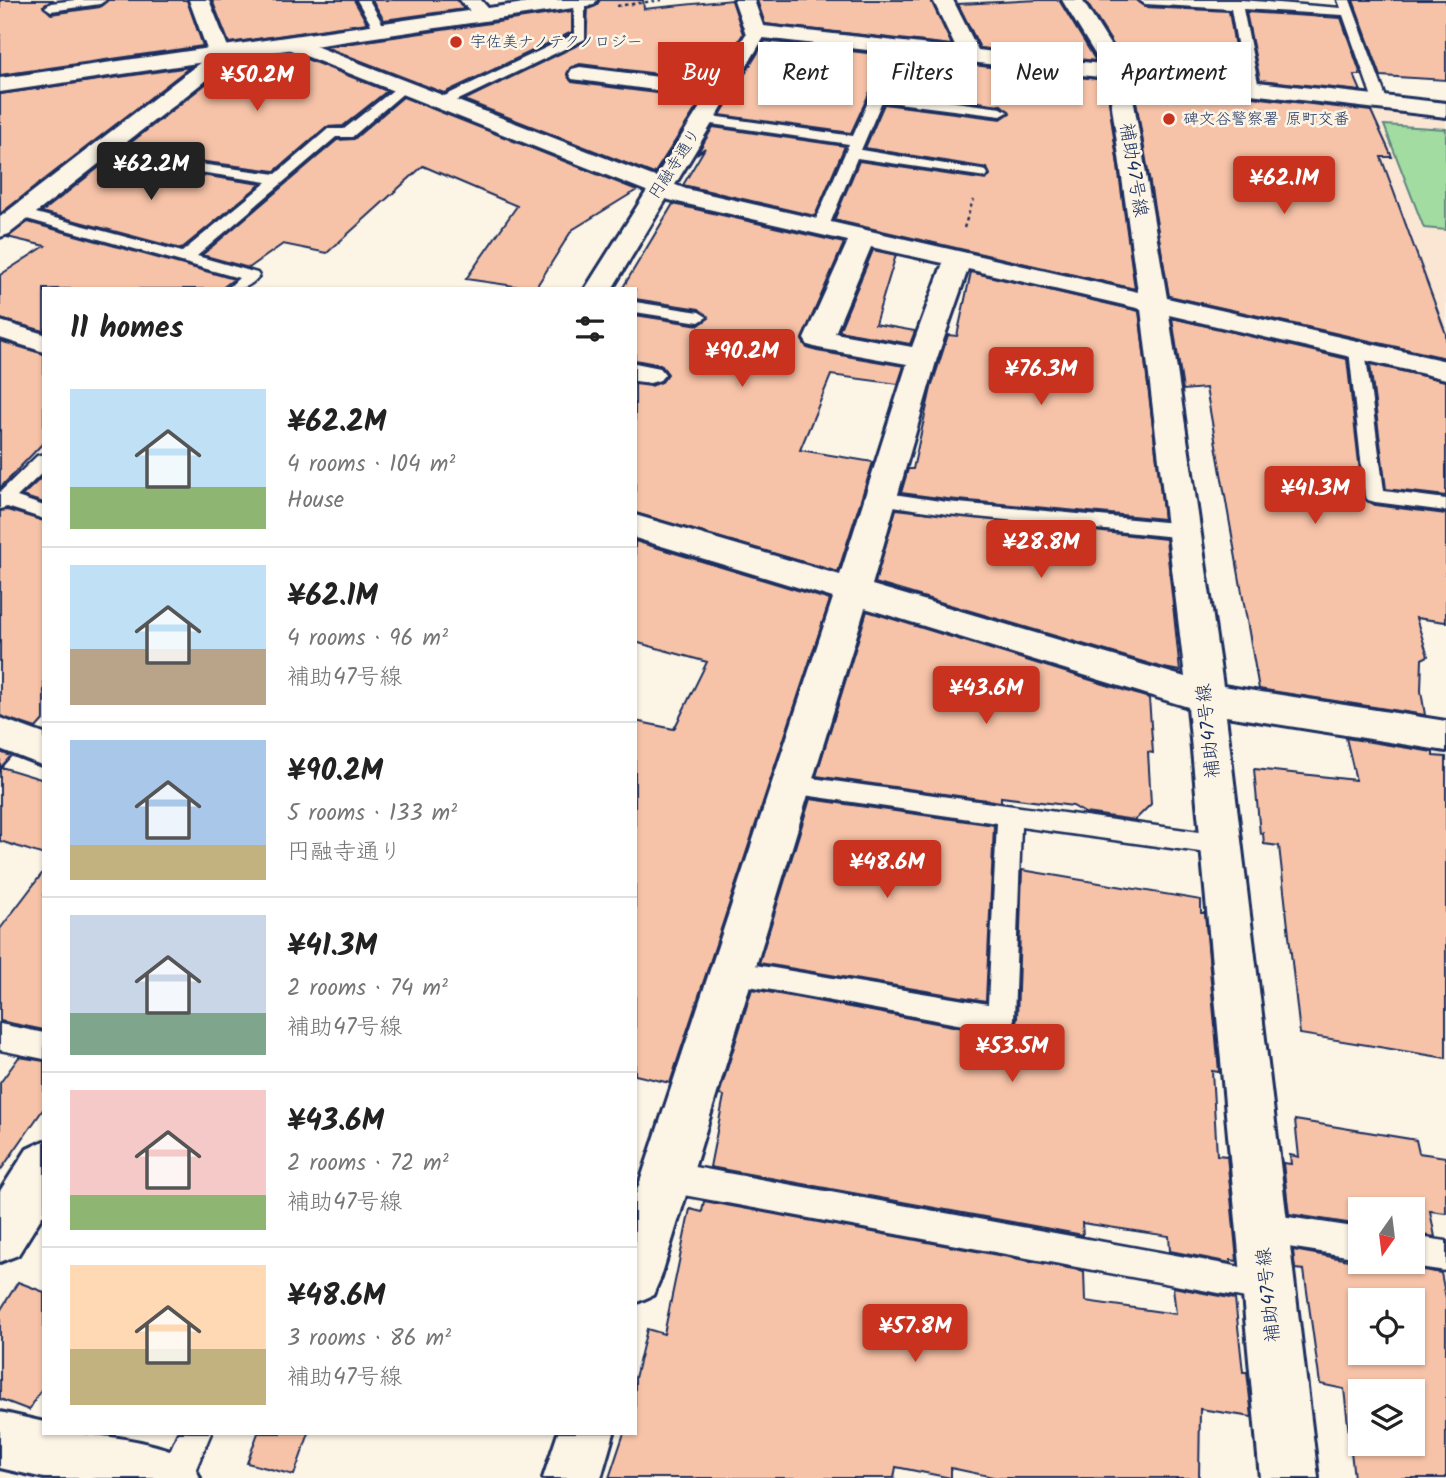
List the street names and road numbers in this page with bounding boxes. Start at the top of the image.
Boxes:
street label: 補助47号線 [1111,121,1155,219]
street label: 円融寺通り [643,124,707,204]
street label: 補助47号線 [1189,682,1229,780]
street label: 補助47号線 [1249,1246,1289,1344]

